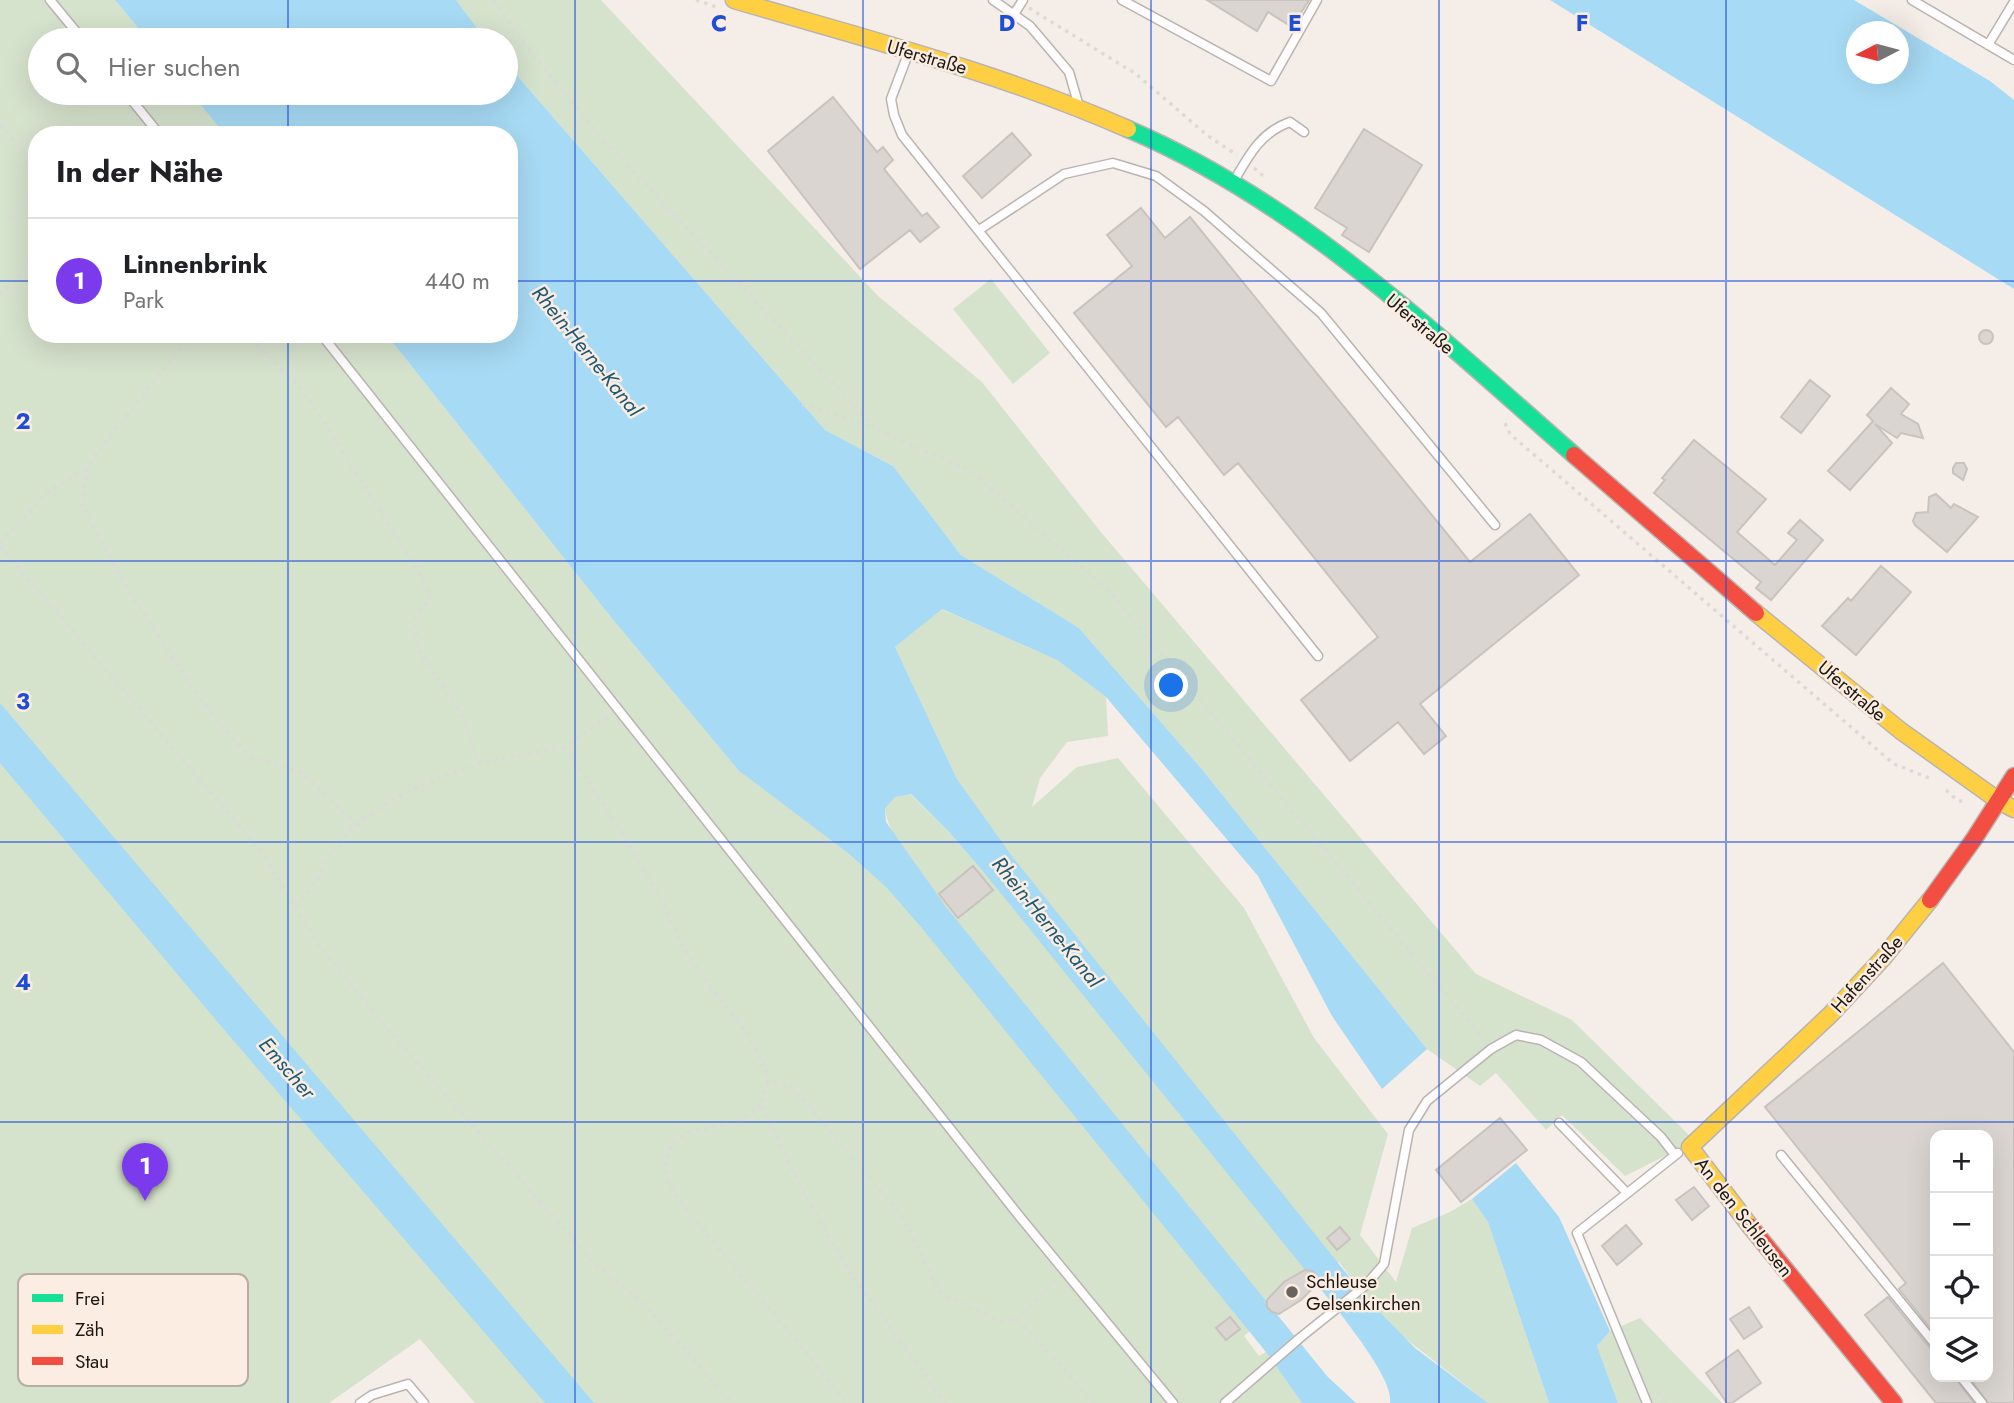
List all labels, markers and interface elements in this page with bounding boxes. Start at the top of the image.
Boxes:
text: C [711,6,727,40]
text: D [999,6,1016,40]
text: E [1288,6,1302,40]
text: F [1576,6,1588,40]
north arrow [1846,21,1909,84]
search box [28,28,518,105]
street label: Uferstraße [884,33,970,81]
icon: search [52,48,90,86]
text: Hier suchen [108,48,241,86]
text: In der Nähe [56,150,223,193]
text: Linnenbrink [123,245,268,283]
text: 1 [73,264,85,298]
text: 440 m [425,264,490,298]
water label: Rhein-Herne-Kanal [525,279,650,424]
text: Park [123,283,164,317]
street label: Uferstraße [1380,287,1460,361]
text: 2 [15,404,31,438]
street label: Uferstraße [1812,654,1892,728]
your location [1154,668,1188,702]
text: 3 [16,684,30,718]
water label: Rhein-Herne-Kanal [985,850,1110,995]
street label: Hafenstraße [1825,929,1909,1019]
text: 4 [15,965,31,999]
water label: Emscher [252,1031,323,1106]
map controls [1930,1130,1993,1382]
button: + [1930,1130,1993,1193]
pin: 1 [122,1143,168,1201]
street label: An den Schleusen [1689,1151,1799,1283]
button: − [1930,1193,1993,1256]
button: locate [1930,1256,1993,1319]
place label: Schleuse Gelsenkirchen [1306,1268,1421,1317]
legend [18,1274,248,1386]
marker: Schleuse Gelsenkirchen [1284,1284,1300,1300]
text: Frei [75,1285,105,1312]
text: Zäh [75,1316,105,1343]
button: layers [1930,1319,1993,1382]
text: Stau [75,1348,109,1375]

